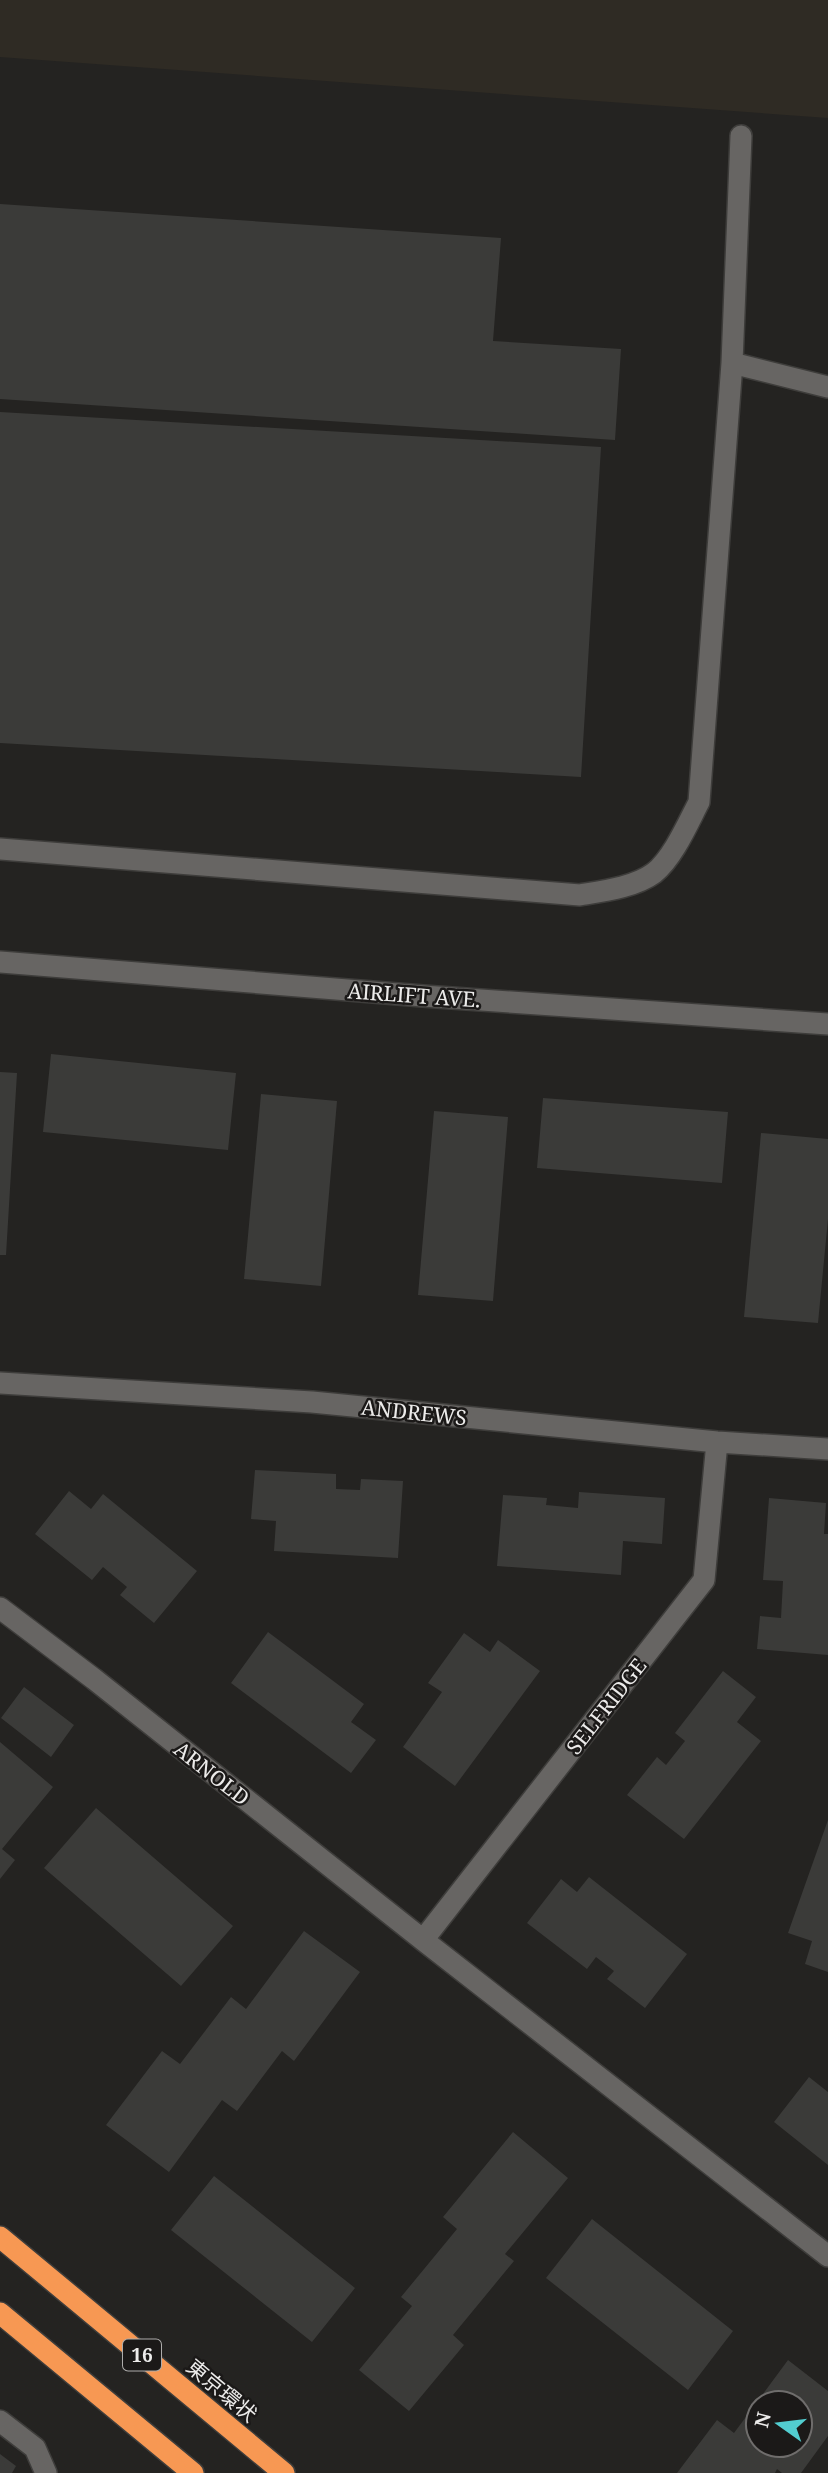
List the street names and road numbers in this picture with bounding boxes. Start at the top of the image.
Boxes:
street label: AIRLIFT AVE. [346,976,482,1014]
street label: ANDREWS [360,1393,468,1431]
street label: SELFRIDGE [560,1652,652,1760]
street label: ARNOLD [168,1735,256,1811]
road number: 16 [123,2340,161,2370]
street label: 東京環状 [181,2352,263,2428]

